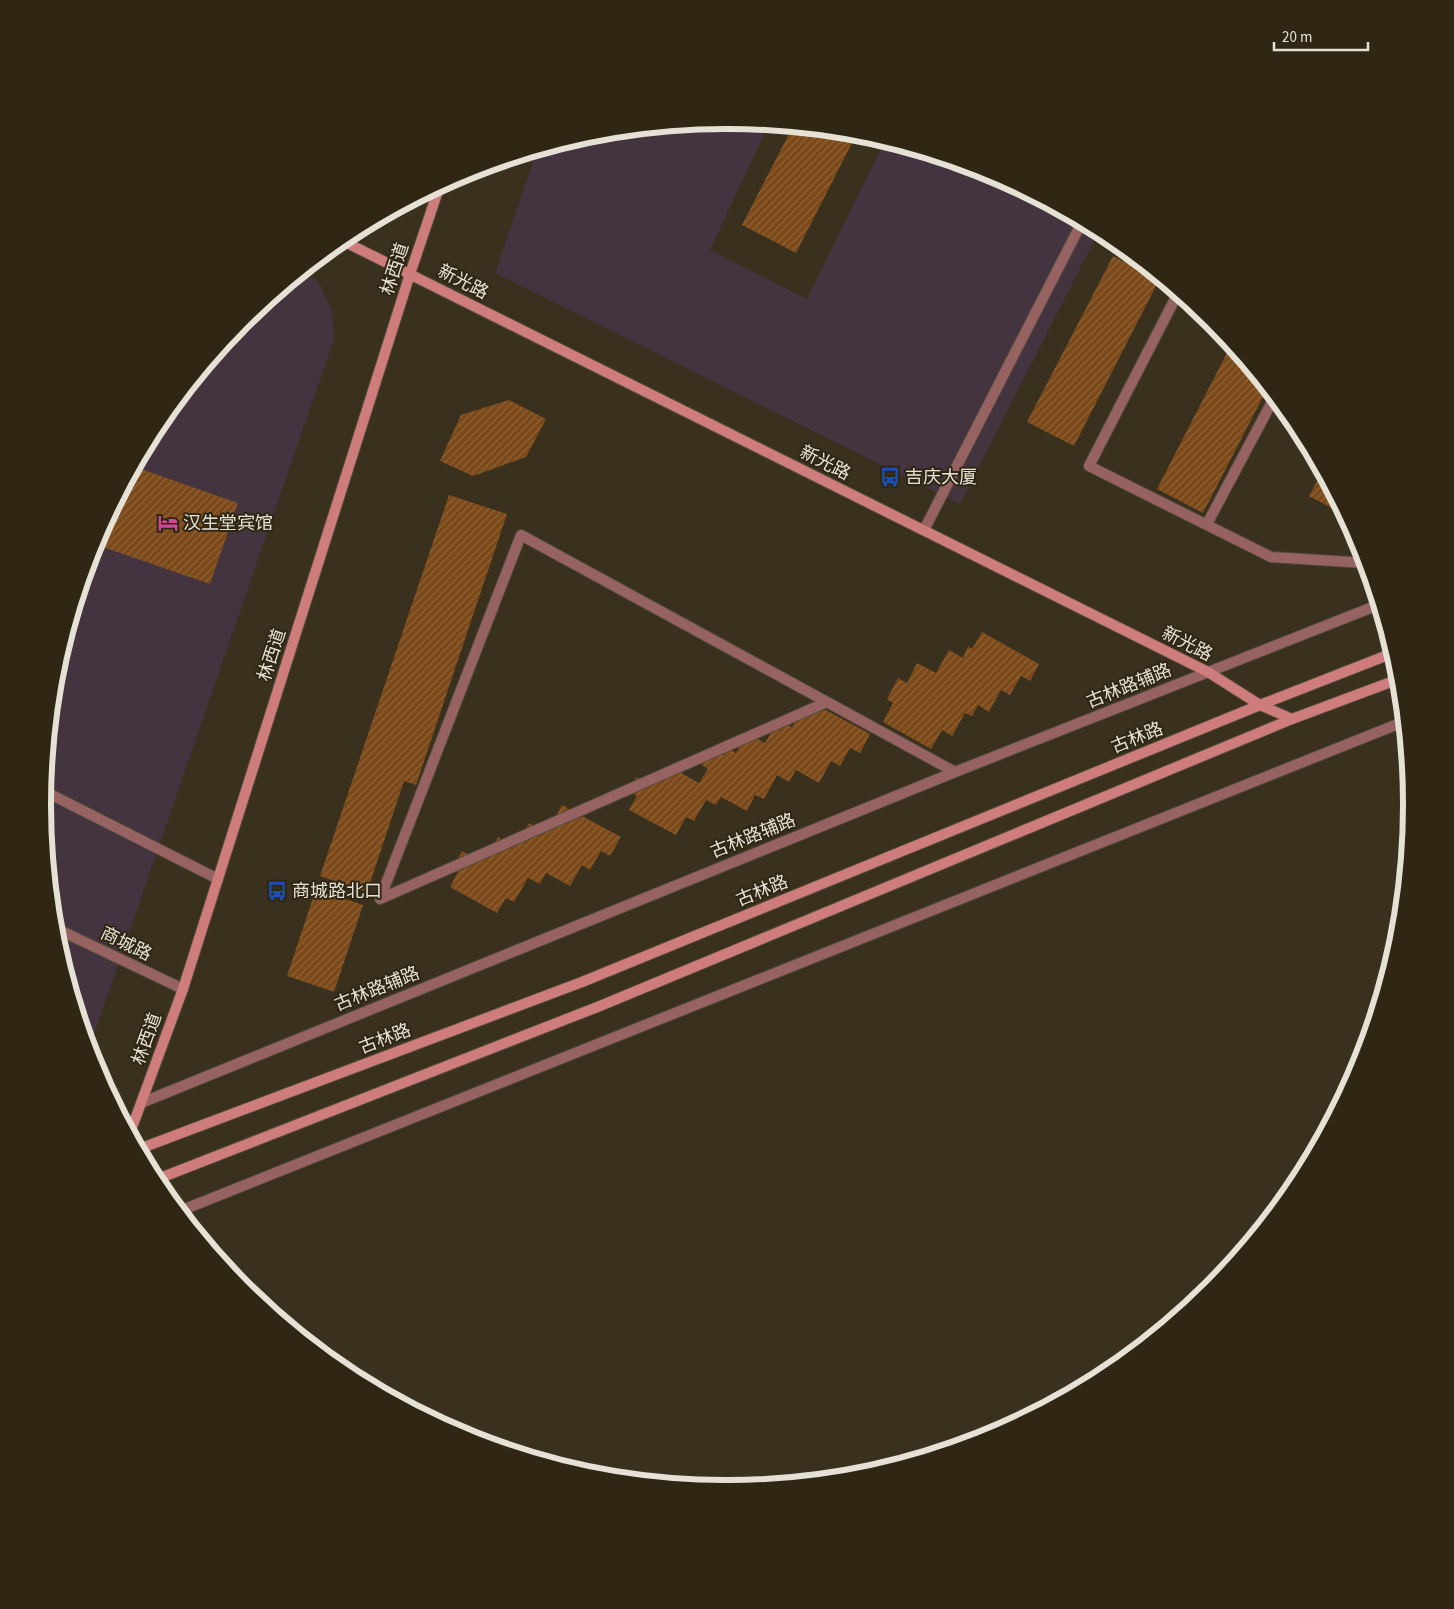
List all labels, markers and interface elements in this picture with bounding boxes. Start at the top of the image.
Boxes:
scale bar [1274,20,1368,52]
text: 20 m [1282,27,1312,48]
street label: 林西道 [375,239,415,299]
street label: 新光路 [433,259,493,305]
street label: 新光路 [795,440,855,486]
place label: 吉庆大厦 [905,465,977,490]
bus stop icon: 吉庆大厦 [879,466,901,488]
place label: 汉生堂宾馆 [183,511,273,536]
hotel icon: 汉生堂宾馆 [157,512,179,534]
street label: 新光路 [1157,621,1217,667]
street label: 林西道 [252,625,292,685]
street label: 古林路辅路 [1083,658,1175,714]
street label: 古林路 [1107,716,1167,760]
street label: 古林路辅路 [707,808,799,864]
street label: 古林路 [732,869,792,913]
place label: 商城路北口 [292,879,382,904]
bus stop icon: 商城路北口 [266,880,288,902]
street label: 商城路 [96,921,156,967]
street label: 古林路辅路 [331,961,423,1017]
street label: 林西道 [126,1009,168,1069]
street label: 古林路 [355,1018,415,1060]

